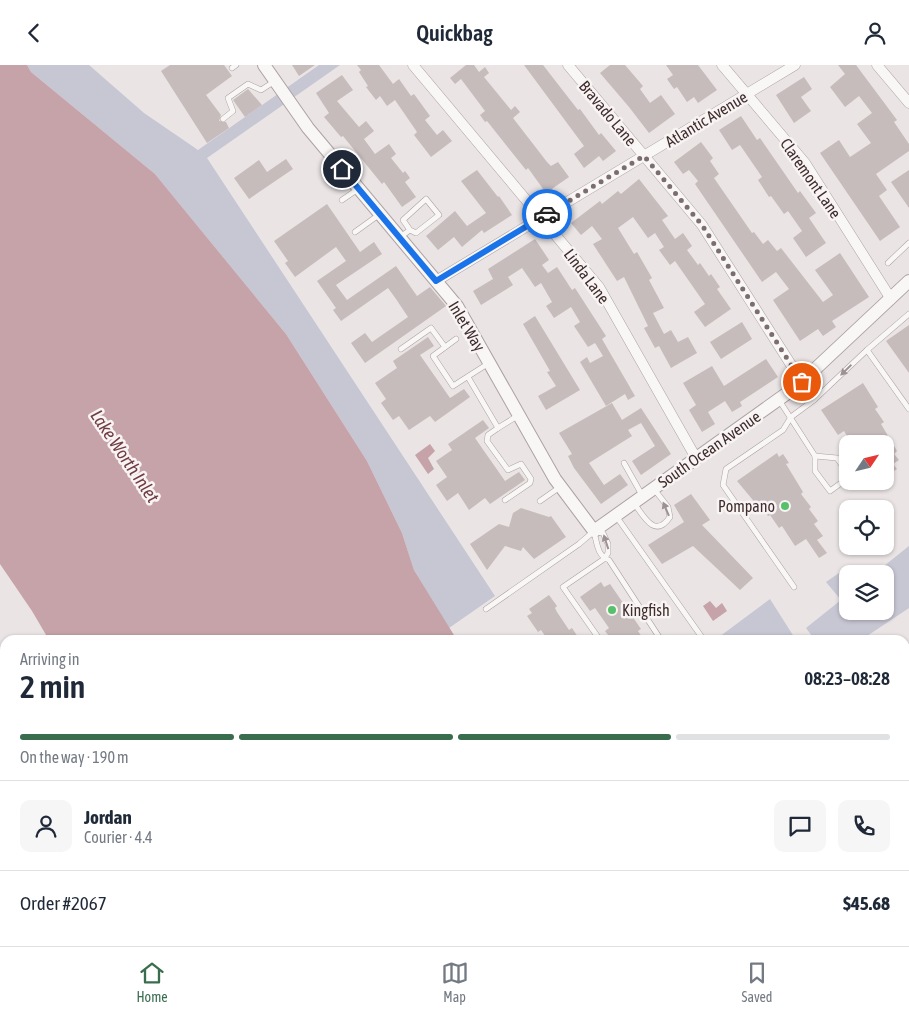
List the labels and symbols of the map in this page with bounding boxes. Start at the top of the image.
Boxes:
street label: Bravado Lane [576,77,640,149]
street label: Atlantic Avenue [662,87,750,151]
street label: Claremont Lane [777,135,845,221]
pin [321,148,363,190]
courier [522,189,572,239]
street label: Linda Lane [561,245,613,307]
street label: Inlet Way [444,298,489,355]
pin [781,361,823,403]
one-way arrow [840,364,852,376]
water label: Lake Worth Inlet [86,406,164,507]
street label: South Ocean Avenue [654,407,764,491]
north arrow [839,435,894,490]
place label: Pompano [718,497,775,516]
marker: Pompano [779,500,791,512]
one-way arrow [662,502,670,516]
one-way arrow [601,534,609,549]
place label: Kingfish [622,601,670,620]
marker: Kingfish [606,604,618,616]

